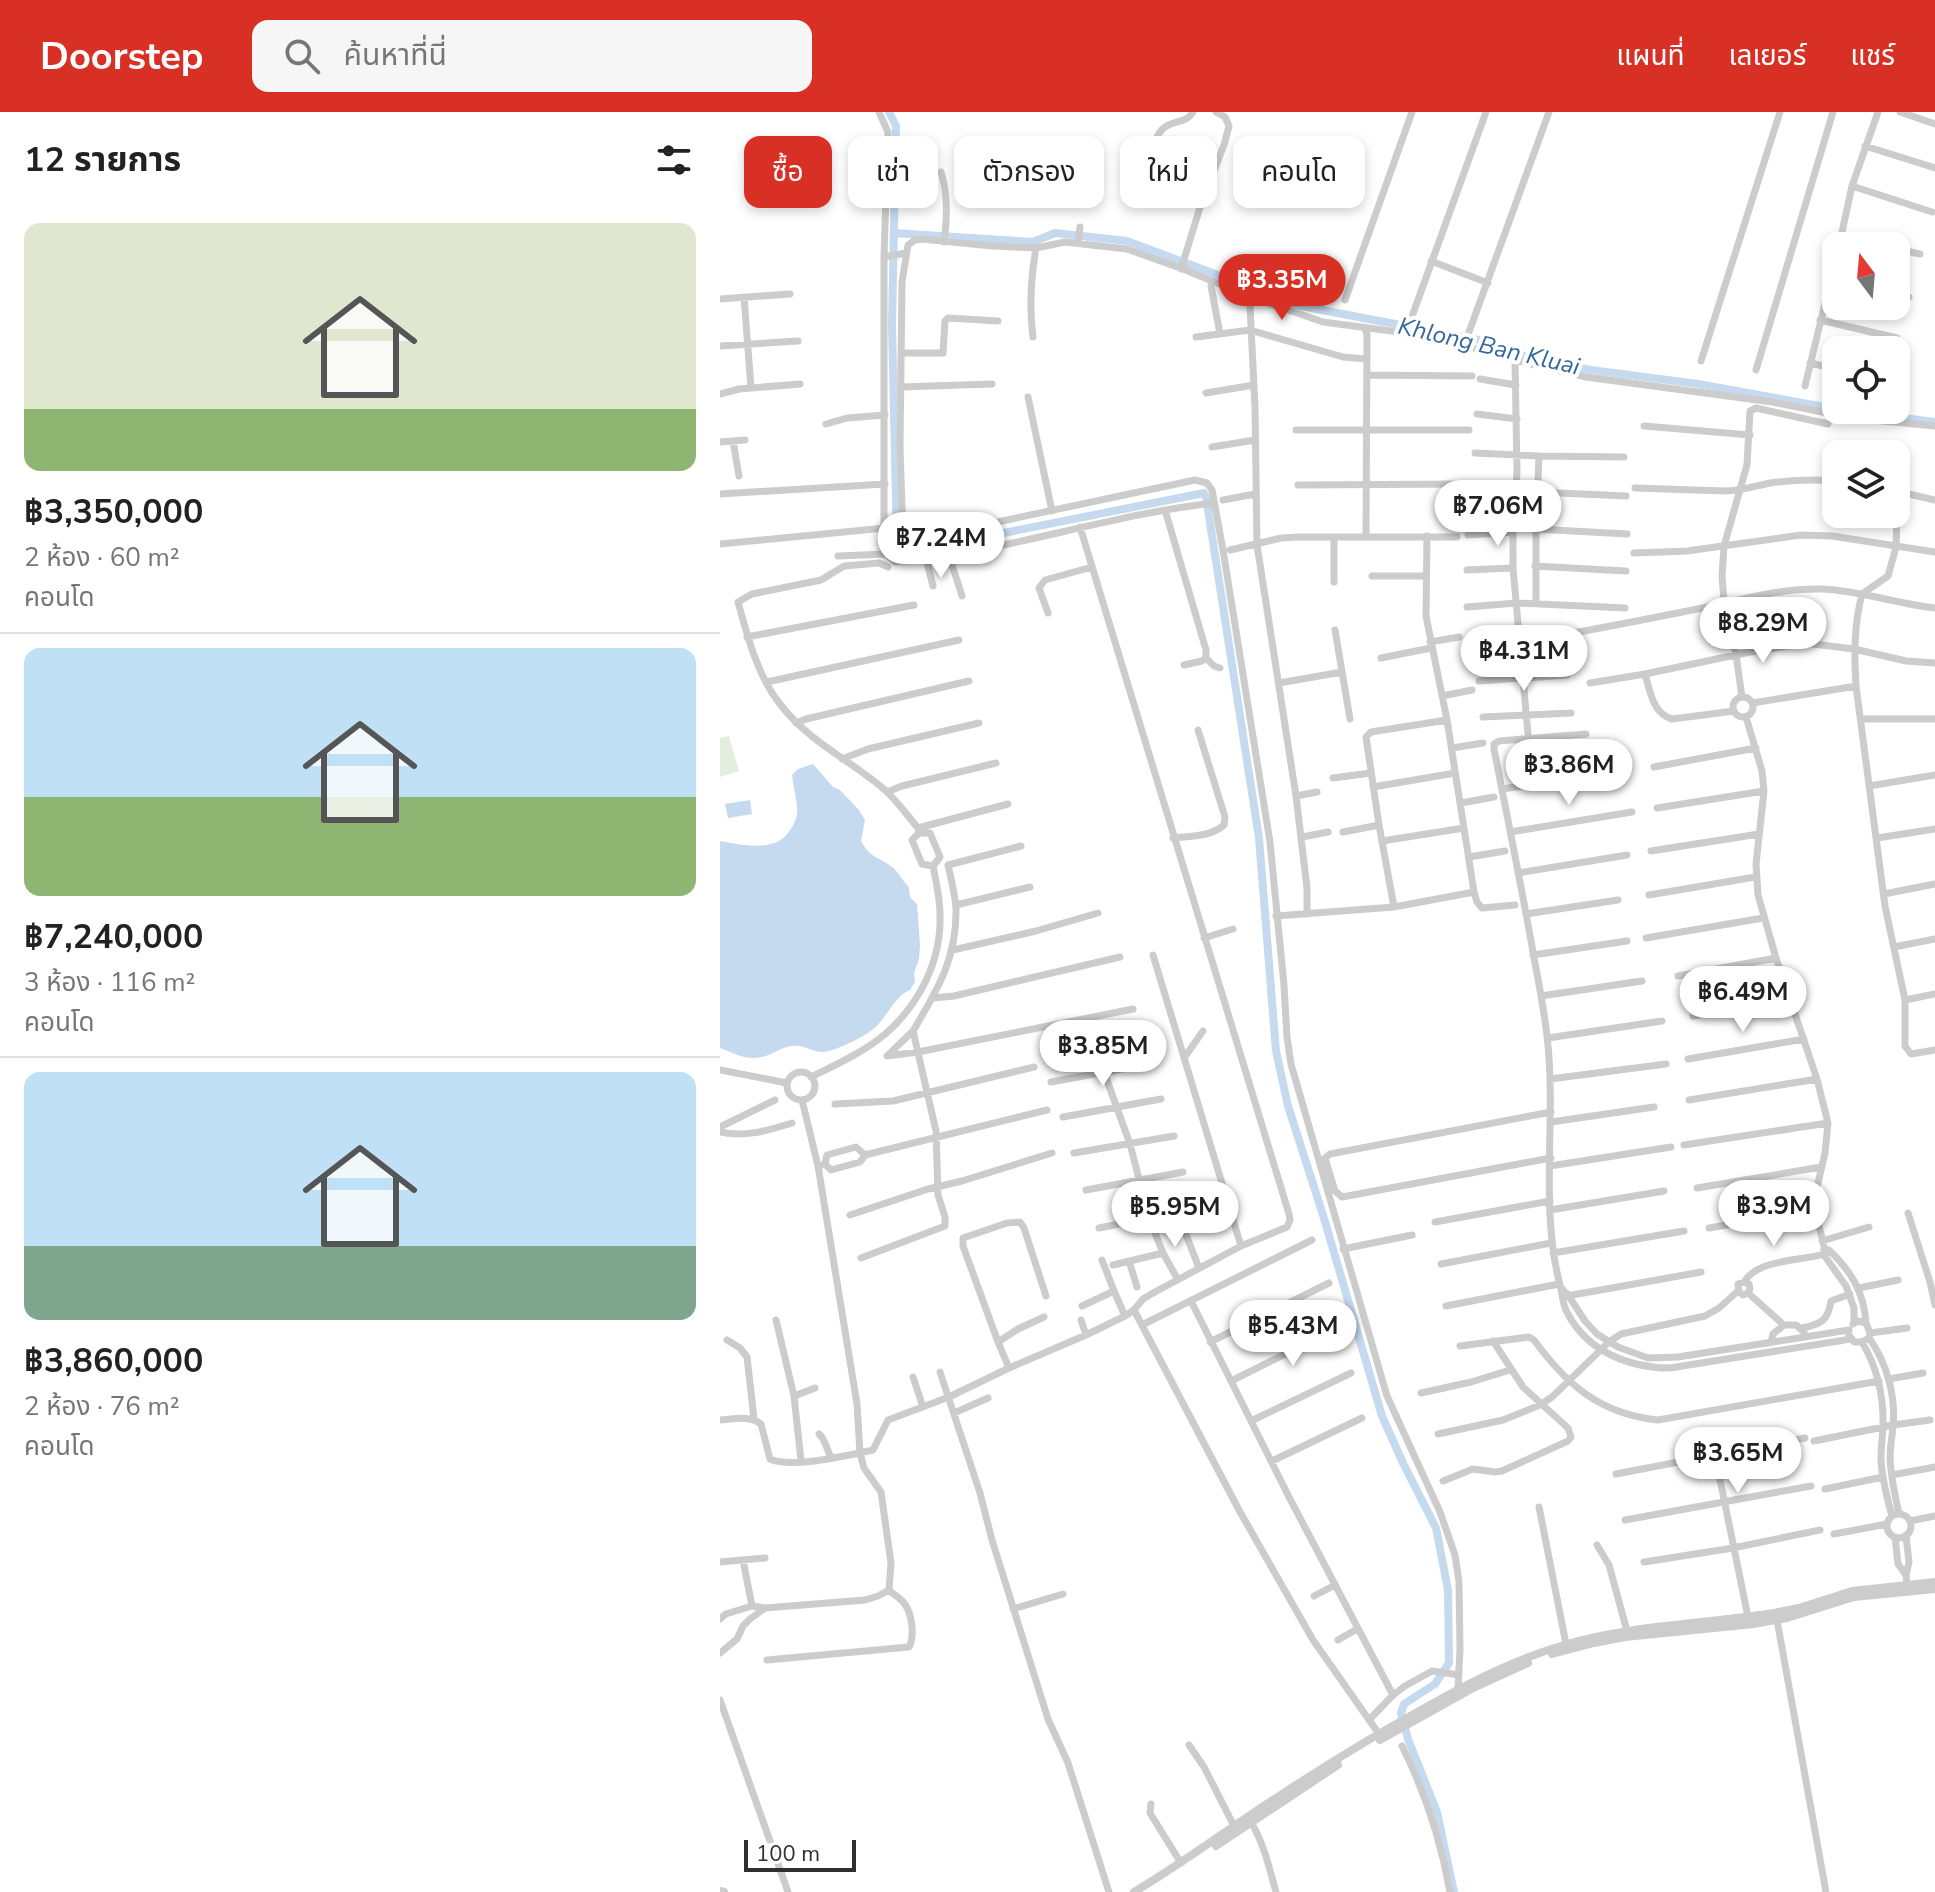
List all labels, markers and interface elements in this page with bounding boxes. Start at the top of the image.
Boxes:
search box [252,20,812,92]
text: Doorstep [40,31,204,82]
icon: search [280,34,324,78]
text: ค้นหาที่นี่ [344,35,447,76]
text: แผนที่ [1616,37,1685,75]
text: เลเยอร์ [1729,37,1806,75]
text: แชร์ [1850,37,1895,75]
chip: ซื้อ [744,136,832,208]
chip: เช่า [848,136,938,208]
chip: ตัวกรอง [954,136,1104,208]
chip: ใหม่ [1120,136,1217,208]
chip: คอนโด [1233,136,1365,208]
text: 12 รายการ [24,137,181,183]
icon: filters [652,138,696,182]
north arrow [1822,232,1910,320]
map controls [1822,232,1910,528]
pin: ฿3.35M [1217,254,1347,322]
text: ฿3.35M [1237,262,1327,297]
icon: home [288,275,432,419]
water label: Khlong Ban Kluai [1395,310,1583,383]
button: locate [1822,336,1910,424]
button: layers [1822,440,1910,528]
pin: ฿7.06M [1433,480,1563,548]
text: ฿7.06M [1453,488,1543,523]
text: ฿3,350,000 [24,489,203,535]
pin: ฿7.24M [876,512,1006,580]
text: ฿7.24M [896,520,986,555]
text: 2 ห้อง · 60 m² [24,540,180,575]
text: คอนโด [24,580,95,615]
pin: ฿8.29M [1698,597,1828,665]
text: ฿8.29M [1718,605,1808,640]
pin: ฿4.31M [1459,625,1589,693]
text: ฿4.31M [1479,633,1569,668]
icon: home [288,700,432,844]
pin: ฿3.86M [1504,739,1634,807]
text: ฿3.86M [1524,747,1614,782]
text: ฿7,240,000 [24,914,203,960]
text: 3 ห้อง · 116 m² [24,965,195,1000]
pin: ฿6.49M [1678,966,1808,1034]
text: ฿6.49M [1698,974,1788,1009]
text: คอนโด [24,1005,95,1040]
pin: ฿3.85M [1038,1020,1168,1088]
text: ฿3.85M [1058,1028,1148,1063]
icon: home [288,1124,432,1268]
pin: ฿3.9M [1718,1180,1830,1248]
pin: ฿5.95M [1110,1181,1240,1249]
text: ฿3.9M [1736,1188,1812,1223]
text: ฿5.95M [1130,1189,1220,1224]
pin: ฿5.43M [1228,1300,1358,1368]
text: ฿5.43M [1248,1308,1338,1343]
text: ฿3,860,000 [24,1338,203,1384]
text: 2 ห้อง · 76 m² [24,1389,180,1424]
pin: ฿3.65M [1673,1427,1803,1495]
text: คอนโด [24,1429,95,1464]
text: ฿3.65M [1693,1435,1783,1470]
scale bar [744,1836,856,1872]
text: 100 m [756,1839,820,1869]

